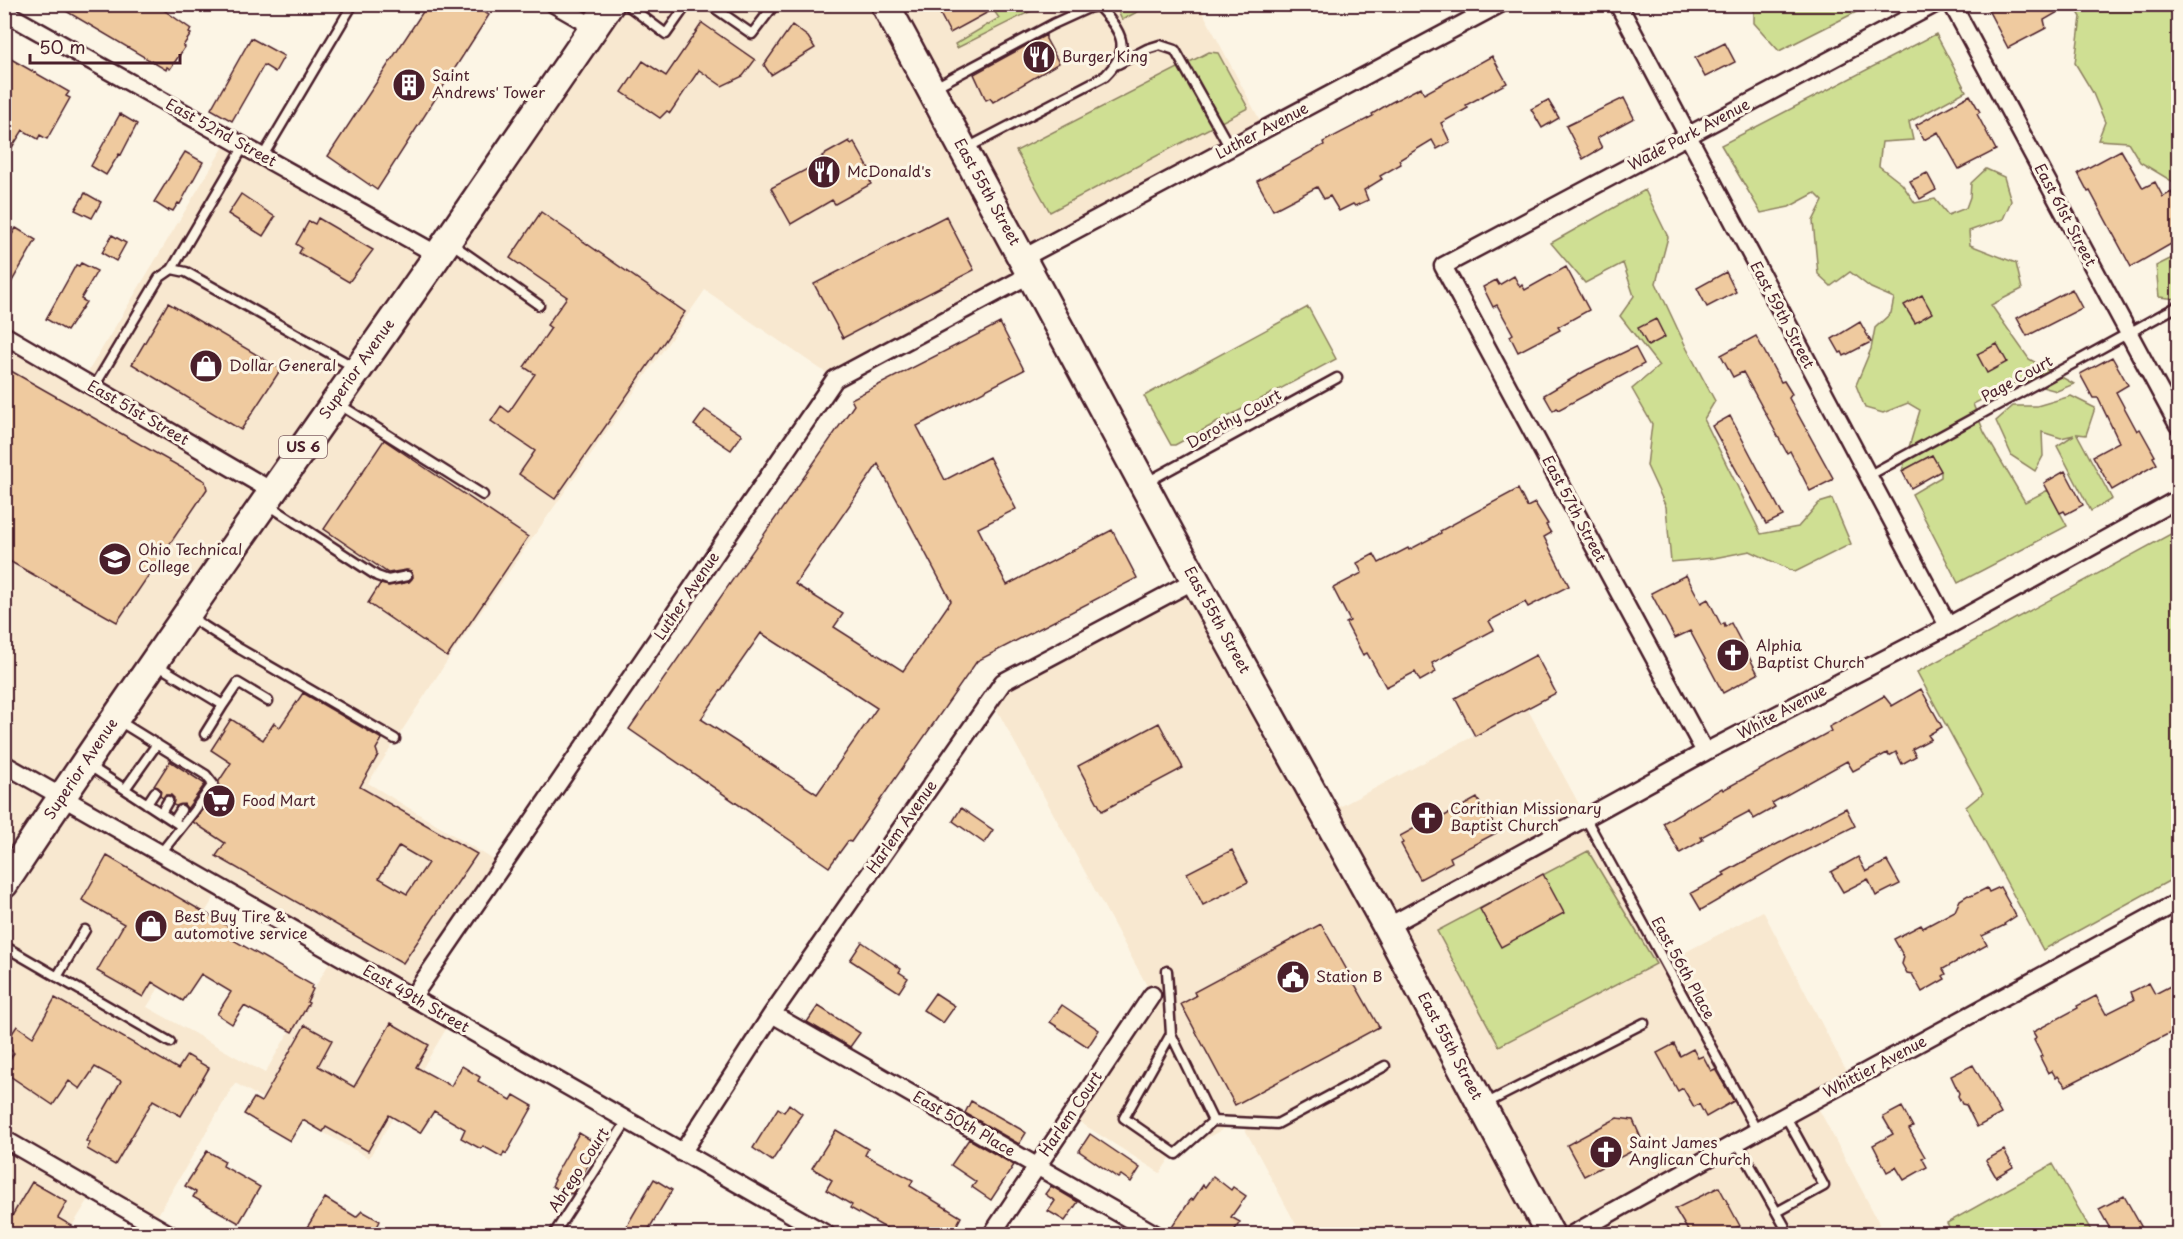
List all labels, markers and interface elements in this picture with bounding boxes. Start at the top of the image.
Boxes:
scale bar [30,27,180,65]
text: 50 m [39,33,86,60]
restaurant icon: Burger King [1021,39,1057,75]
place label: Burger King [1062,44,1148,67]
place label: Saint Andrews' Tower [432,63,545,103]
building icon: Saint Andrews' Tower [391,67,427,103]
street label: East 52nd Street [162,92,281,172]
street label: Wade Park Avenue [1623,92,1753,175]
street label: Luther Avenue [1211,96,1312,164]
street label: East 55th Street [949,134,1027,249]
restaurant icon: McDonald's [806,154,842,190]
place label: McDonald's [847,159,931,182]
street label: East 61st Street [2029,159,2103,270]
street label: East 59th Street [1745,256,1821,372]
street label: Superior Avenue [313,313,399,423]
shop icon: Dollar General [188,348,224,384]
street label: Page Court [1976,349,2056,407]
place label: Dollar General [229,353,336,376]
street label: East 51st Street [84,373,194,450]
street label: Dorothy Court [1182,382,1285,453]
road number: US 6 [279,436,327,458]
street label: East 57th Street [1537,451,1613,566]
place label: Ohio Technical College [138,537,242,577]
school or university icon: Ohio Technical College [97,541,133,577]
street label: Luther Avenue [648,546,724,644]
street label: East 55th Street [1179,562,1257,677]
place label: Alphia Baptist Church [1756,633,1865,673]
church icon: Alphia Baptist Church [1715,637,1751,673]
street label: White Avenue [1733,677,1830,744]
street label: Superior Avenue [37,713,122,823]
street label: Harlem Avenue [860,775,942,878]
supermarket icon: Food Mart [201,783,237,819]
place label: Food Mart [242,788,316,811]
place label: Corithian Missionary Baptist Church [1450,796,1602,836]
church icon: Corithian Missionary Baptist Church [1409,800,1445,836]
place label: Best Buy Tire & automotive service [174,904,308,944]
shop icon: Best Buy Tire & automotive service [133,908,169,944]
street label: East 56th Place [1647,912,1722,1023]
street label: East 49th Street [359,958,474,1038]
public building icon: Station B [1275,959,1311,995]
place label: Station B [1316,964,1382,987]
street label: East 55th Street [1413,987,1489,1103]
street label: Whittier Avenue [1818,1029,1930,1103]
street label: Harlem Court [1033,1066,1107,1160]
street label: East 50th Place [909,1084,1020,1161]
street label: Abrego Court [542,1122,614,1216]
place label: Saint James Anglican Church [1629,1130,1751,1170]
church icon: Saint James Anglican Church [1588,1134,1624,1170]

